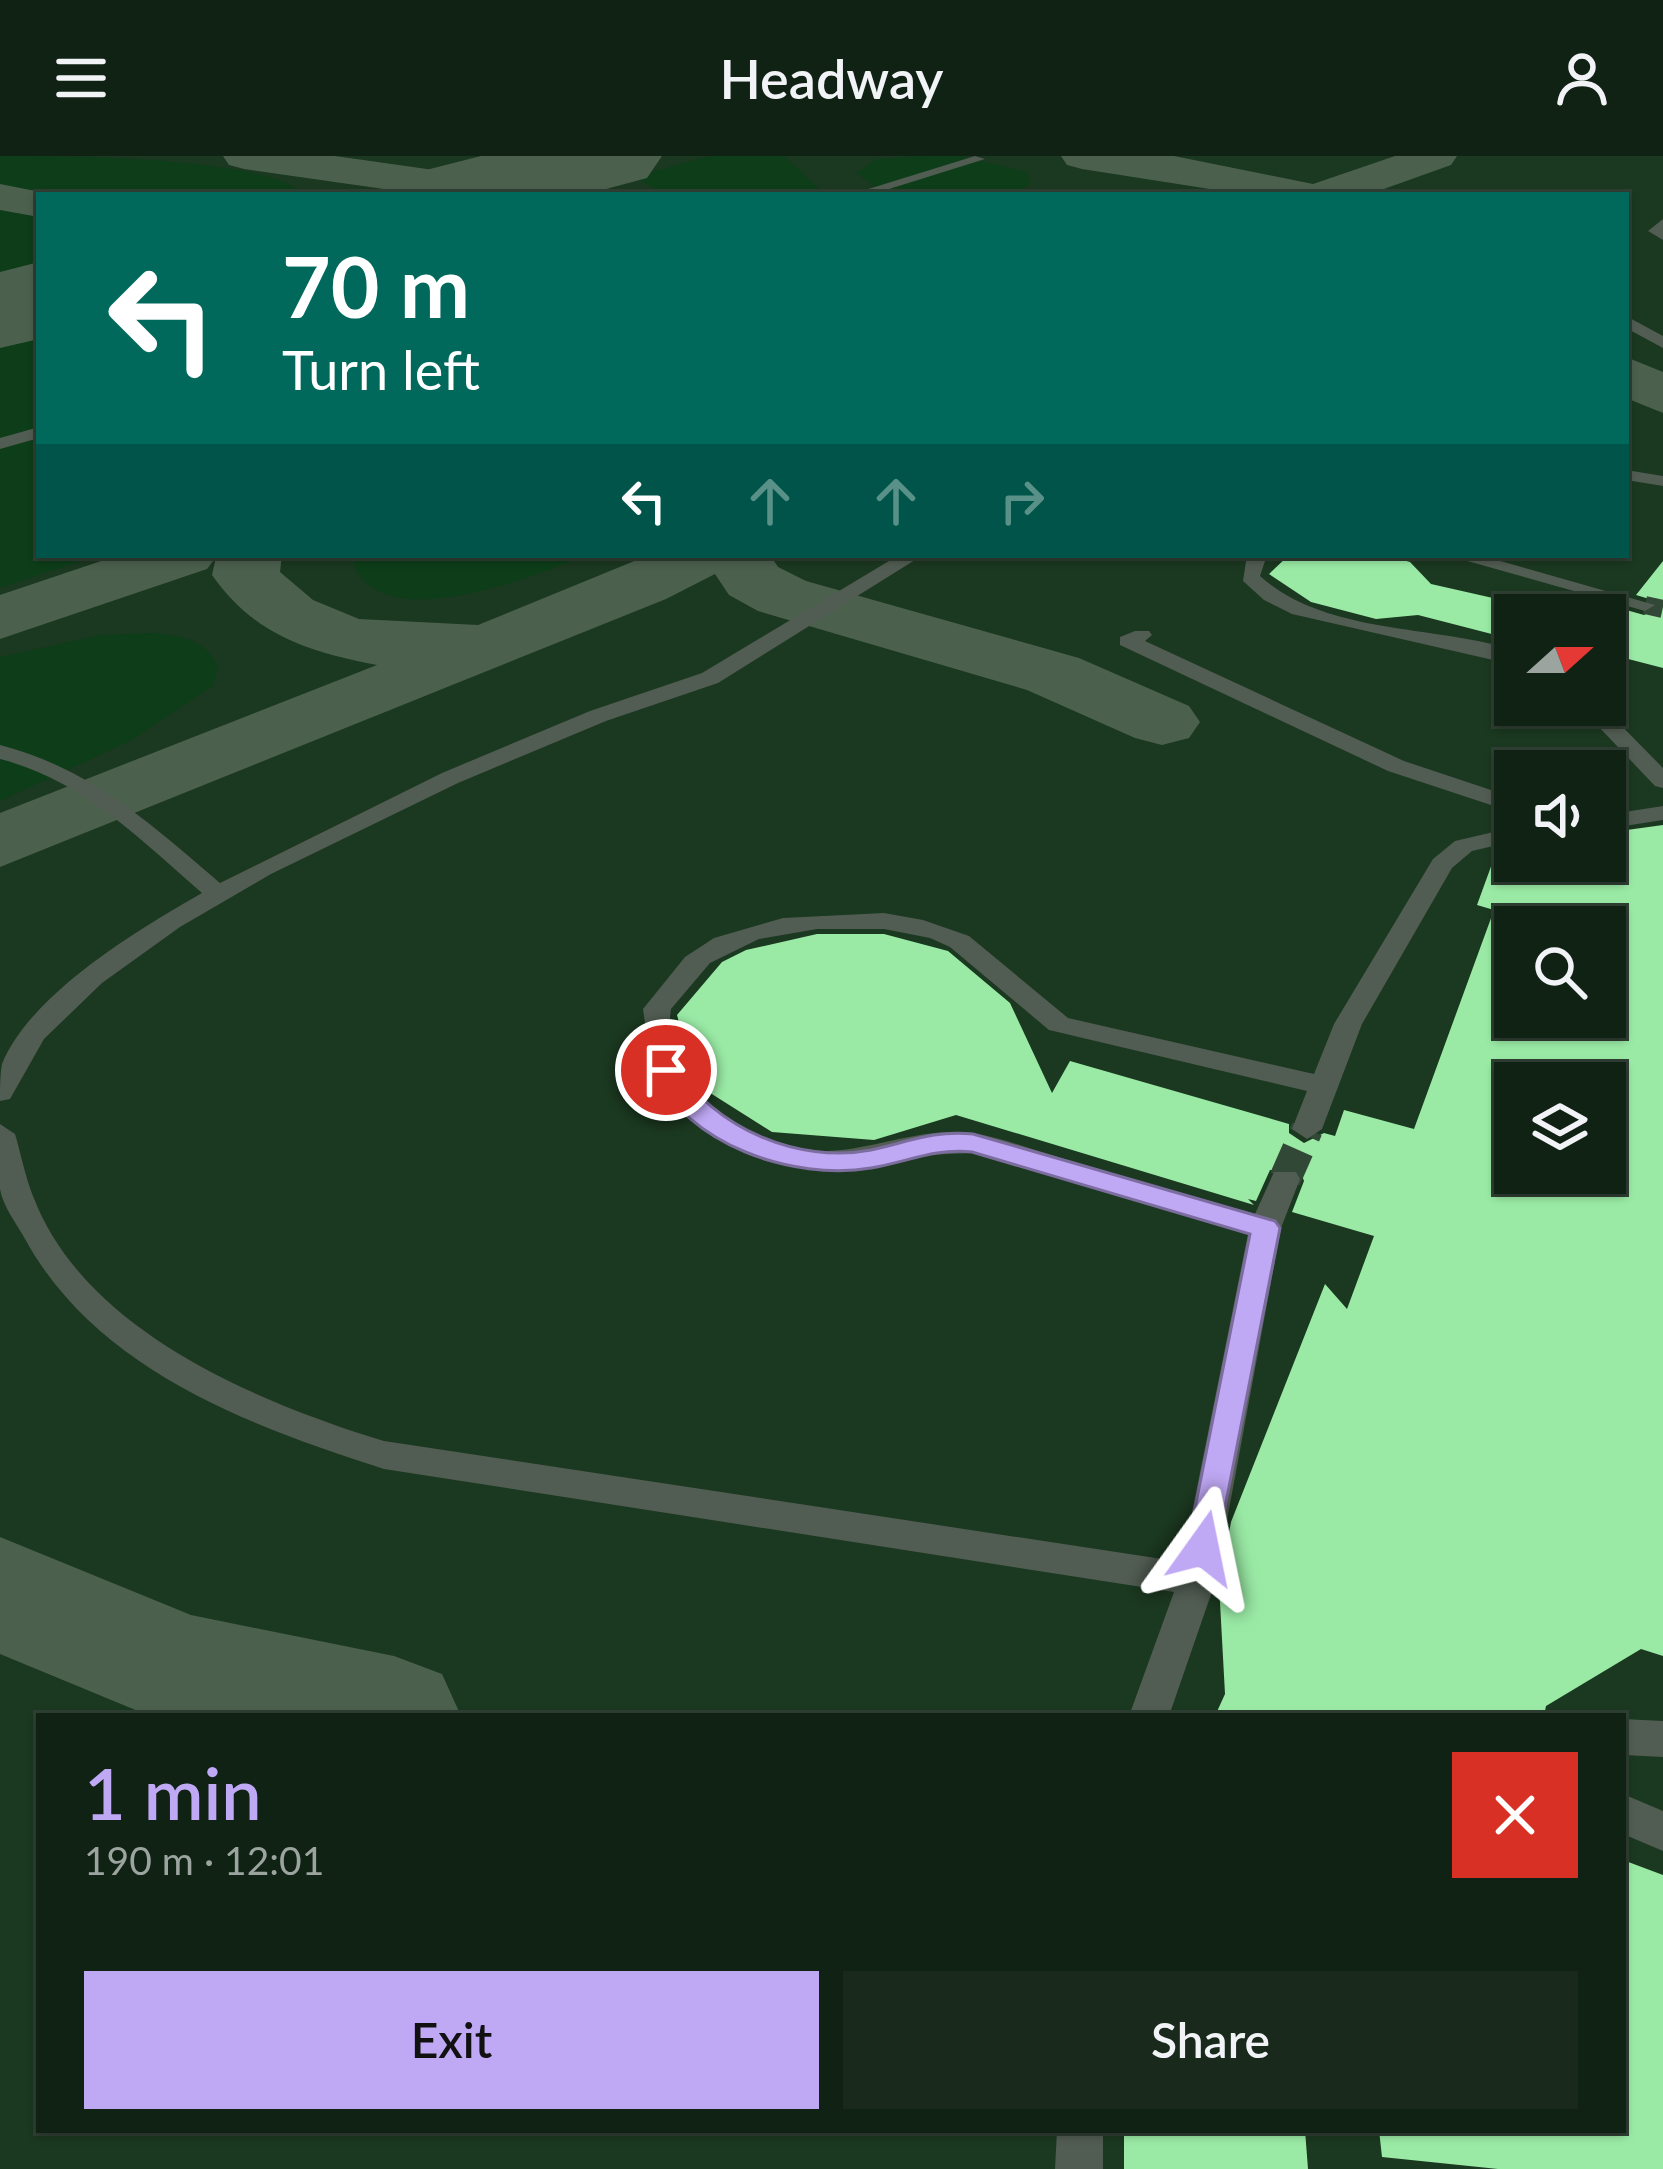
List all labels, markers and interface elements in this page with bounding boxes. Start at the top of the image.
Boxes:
icon: menu [48,45,114,111]
icon: person [1549,45,1615,111]
text: Headway [719,46,944,111]
text: 70 m [282,235,470,336]
icon: left [84,240,240,396]
text: Turn left [282,337,480,402]
icon: left [611,468,677,534]
icon: ahead [737,468,803,534]
icon: ahead [863,468,929,534]
icon: right [989,468,1055,534]
north arrow [1494,594,1626,726]
map controls [1494,594,1626,1194]
button: sound [1494,750,1626,882]
button: search [1494,906,1626,1038]
pin [615,1019,717,1121]
icon: arrive [633,1037,699,1103]
button: layers [1494,1062,1626,1194]
position arrow [1140,1485,1266,1611]
text: 1 min [84,1749,262,1835]
button: close [1452,1752,1578,1878]
text: 190 m · 12:01 [84,1837,324,1883]
button: Exit [84,1971,819,2109]
button: Share [843,1971,1578,2109]

